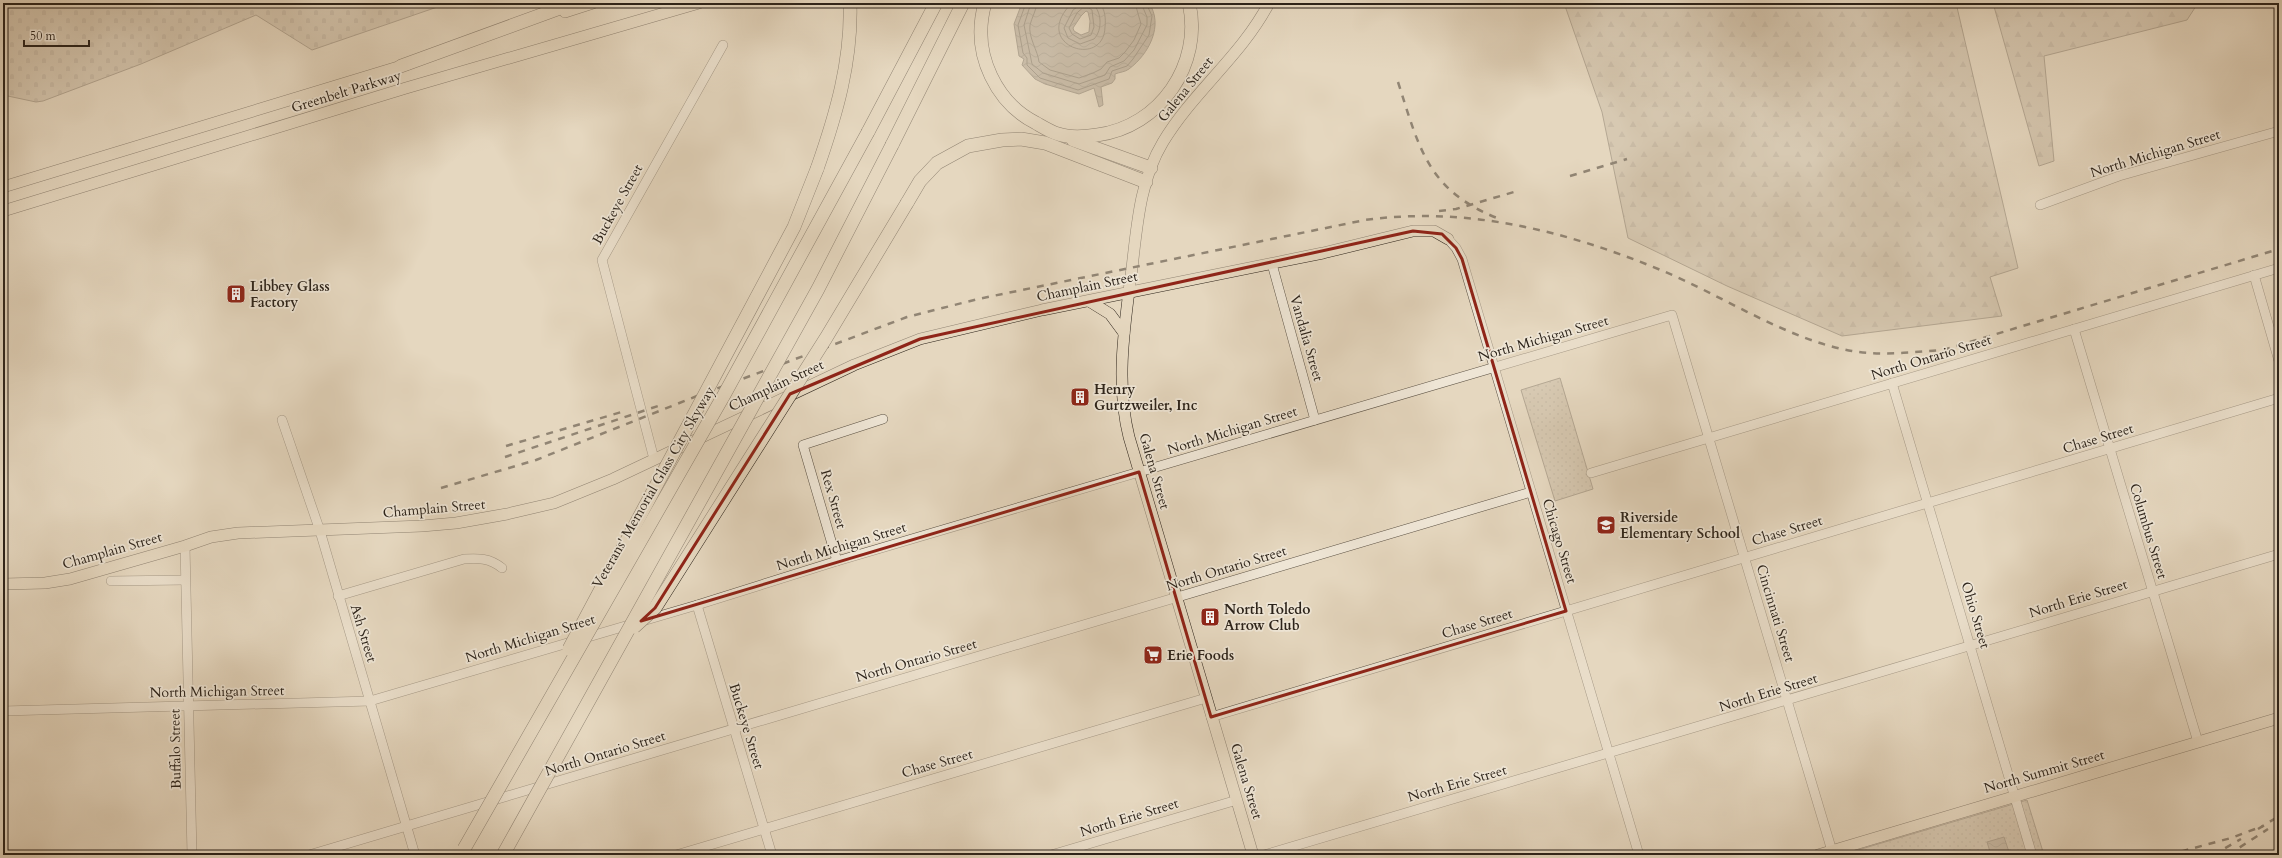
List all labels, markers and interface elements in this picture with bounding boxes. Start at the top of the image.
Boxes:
scale bar [24,22,89,48]
text: 50 m [30,28,57,44]
street label: Galena Street [1153,52,1218,126]
street label: Greenbelt Parkway [289,66,404,117]
street label: North Michigan Street [2088,125,2223,182]
street label: Buckeye Street [588,160,648,248]
street label: Champlain Street [1035,266,1140,306]
place label: Libbey Glass Factory [250,277,330,312]
building icon: Libbey Glass Factory [225,283,247,305]
street label: Vandalia Street [1285,293,1328,384]
street label: North Michigan Street [1476,311,1611,366]
street label: North Ontario Street [1869,330,1994,385]
street label: Champlain Street [726,355,827,416]
place label: Henry Gurtzweiler, Inc [1094,380,1198,415]
street label: Veterans' Memorial Glass City Skyway [588,382,719,592]
building icon: Henry Gurtzweiler, Inc [1069,386,1091,408]
street label: North Michigan Street [1165,402,1300,459]
street label: Chase Street [2061,419,2136,458]
street label: Galena Street [1135,431,1175,512]
street label: Rex Street [816,467,851,531]
street label: Columbus Street [2125,481,2172,582]
street label: Champlain Street [382,495,487,522]
street label: Chicago Street [1538,496,1582,586]
place label: Riverside Elementary School [1620,508,1740,543]
street label: Chase Street [1750,511,1825,550]
school or university icon: Riverside Elementary School [1595,514,1617,536]
street label: North Michigan Street [774,518,909,575]
street label: Champlain Street [60,527,165,574]
street label: North Ontario Street [1164,541,1289,596]
street label: Cincinnati Street [1752,562,1799,665]
street label: North Erie Street [2027,574,2130,622]
street label: Ohio Street [1956,580,1995,651]
place label: North Toledo Arrow Club [1224,600,1310,635]
street label: Ash Street [346,602,382,665]
street label: Chase Street [1440,604,1515,643]
building icon: North Toledo Arrow Club [1199,606,1221,628]
street label: North Michigan Street [463,610,598,667]
street label: North Ontario Street [853,634,979,687]
supermarket icon: Erie Foods [1142,644,1164,666]
place label: Erie Foods [1167,646,1234,665]
street label: North Erie Street [1717,668,1820,716]
street label: North Michigan Street [149,681,285,702]
street label: Buckeye Street [724,681,769,772]
street label: Buffalo Street [165,708,186,789]
street label: North Ontario Street [543,726,668,781]
street label: Galena Street [1226,741,1267,822]
street label: Chase Street [899,744,975,783]
street label: North Summit Street [1982,745,2107,798]
street label: North Erie Street [1406,760,1509,807]
street label: North Erie Street [1078,793,1181,841]

